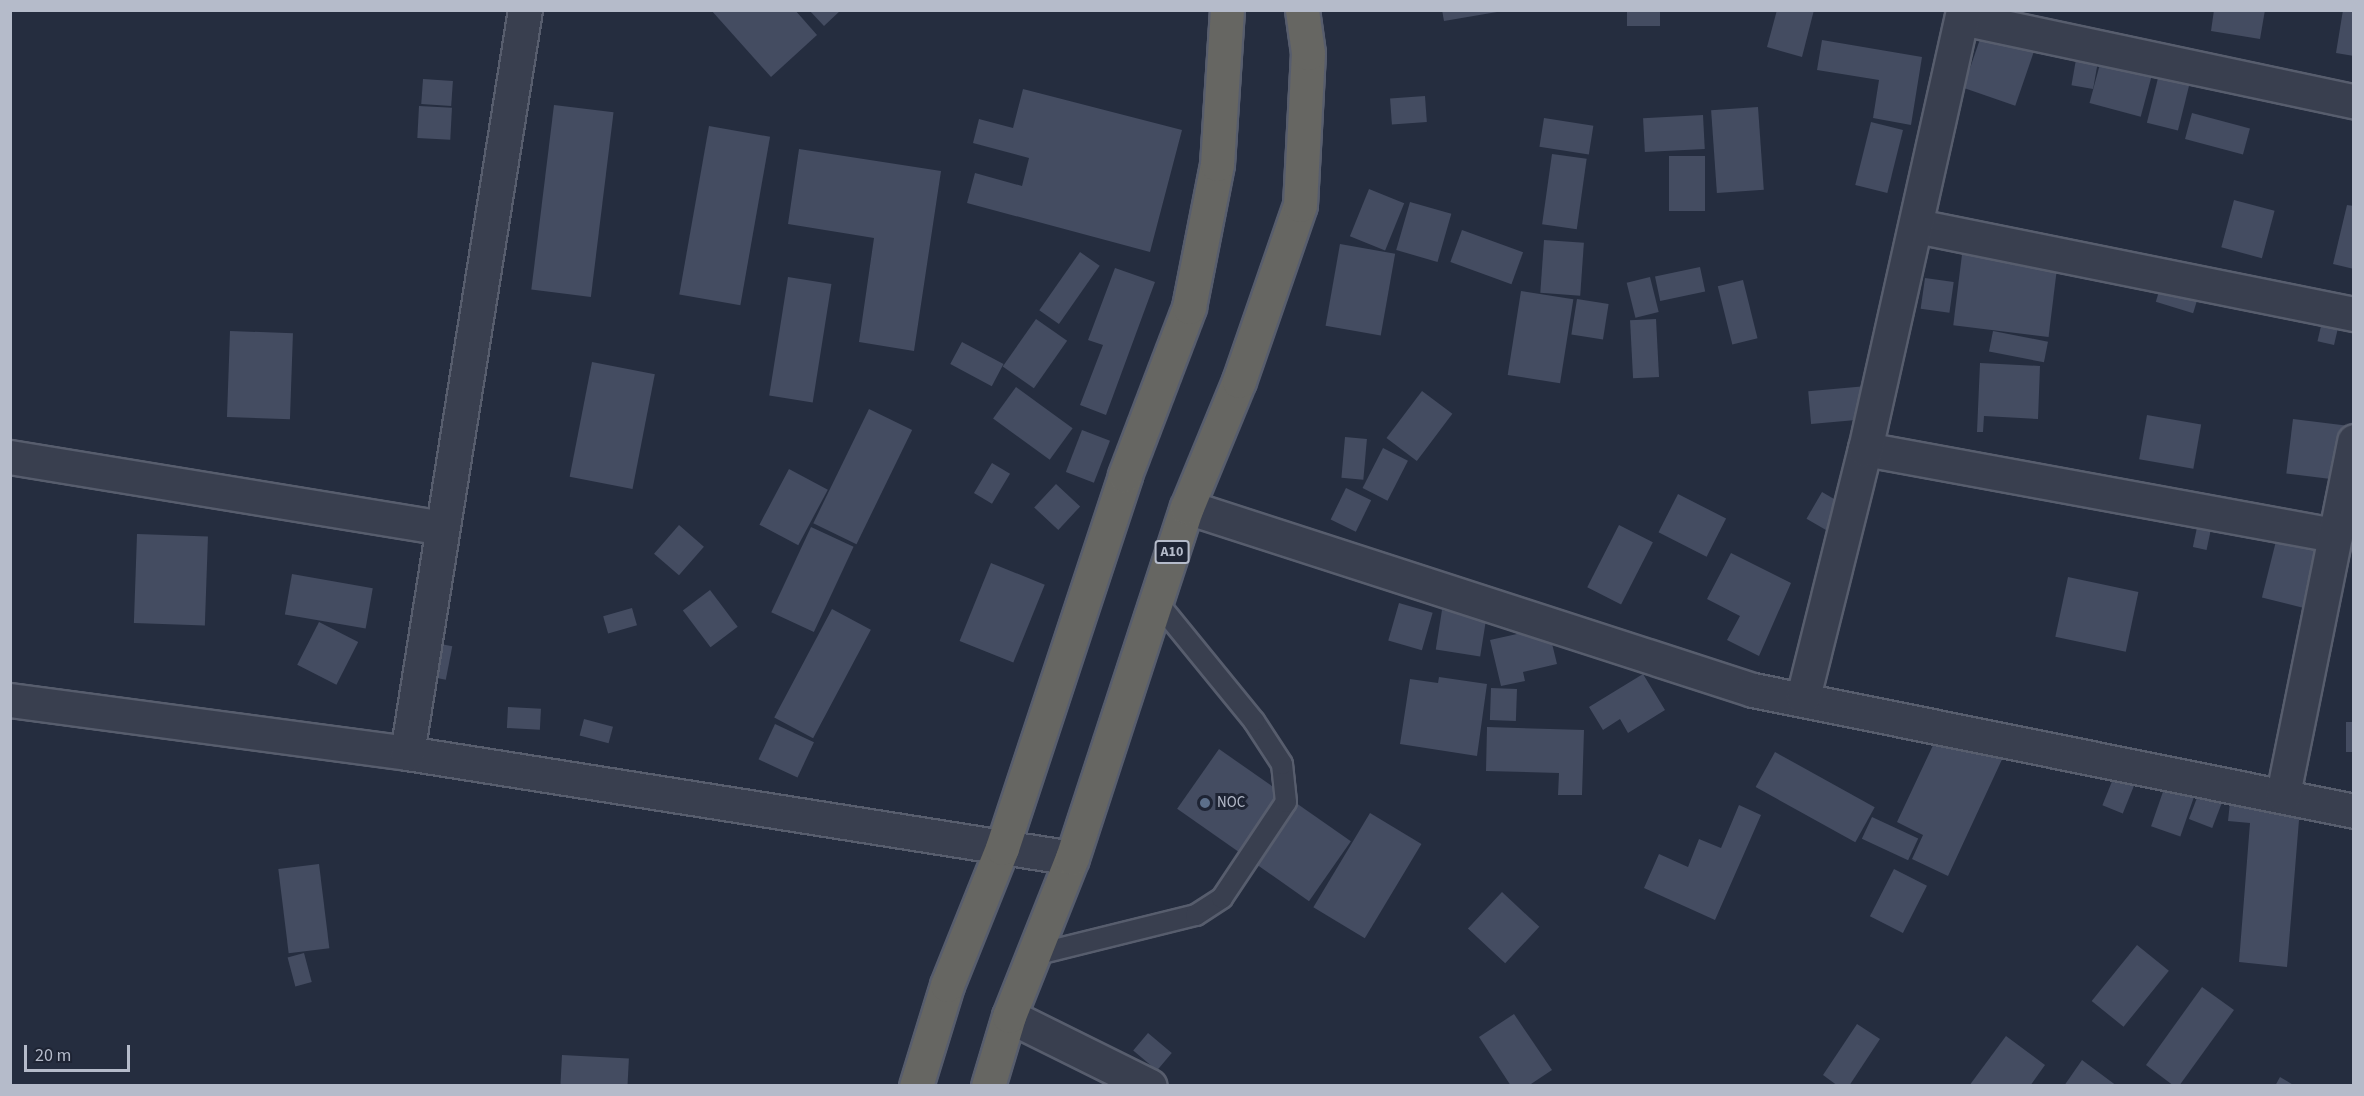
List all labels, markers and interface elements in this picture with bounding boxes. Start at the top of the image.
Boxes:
road number: A10 [1154,541,1190,563]
place label: NOC [1217,794,1245,812]
marker: NOC [1198,796,1212,810]
scale bar [27,1033,134,1071]
text: 20 m [35,1043,71,1068]

